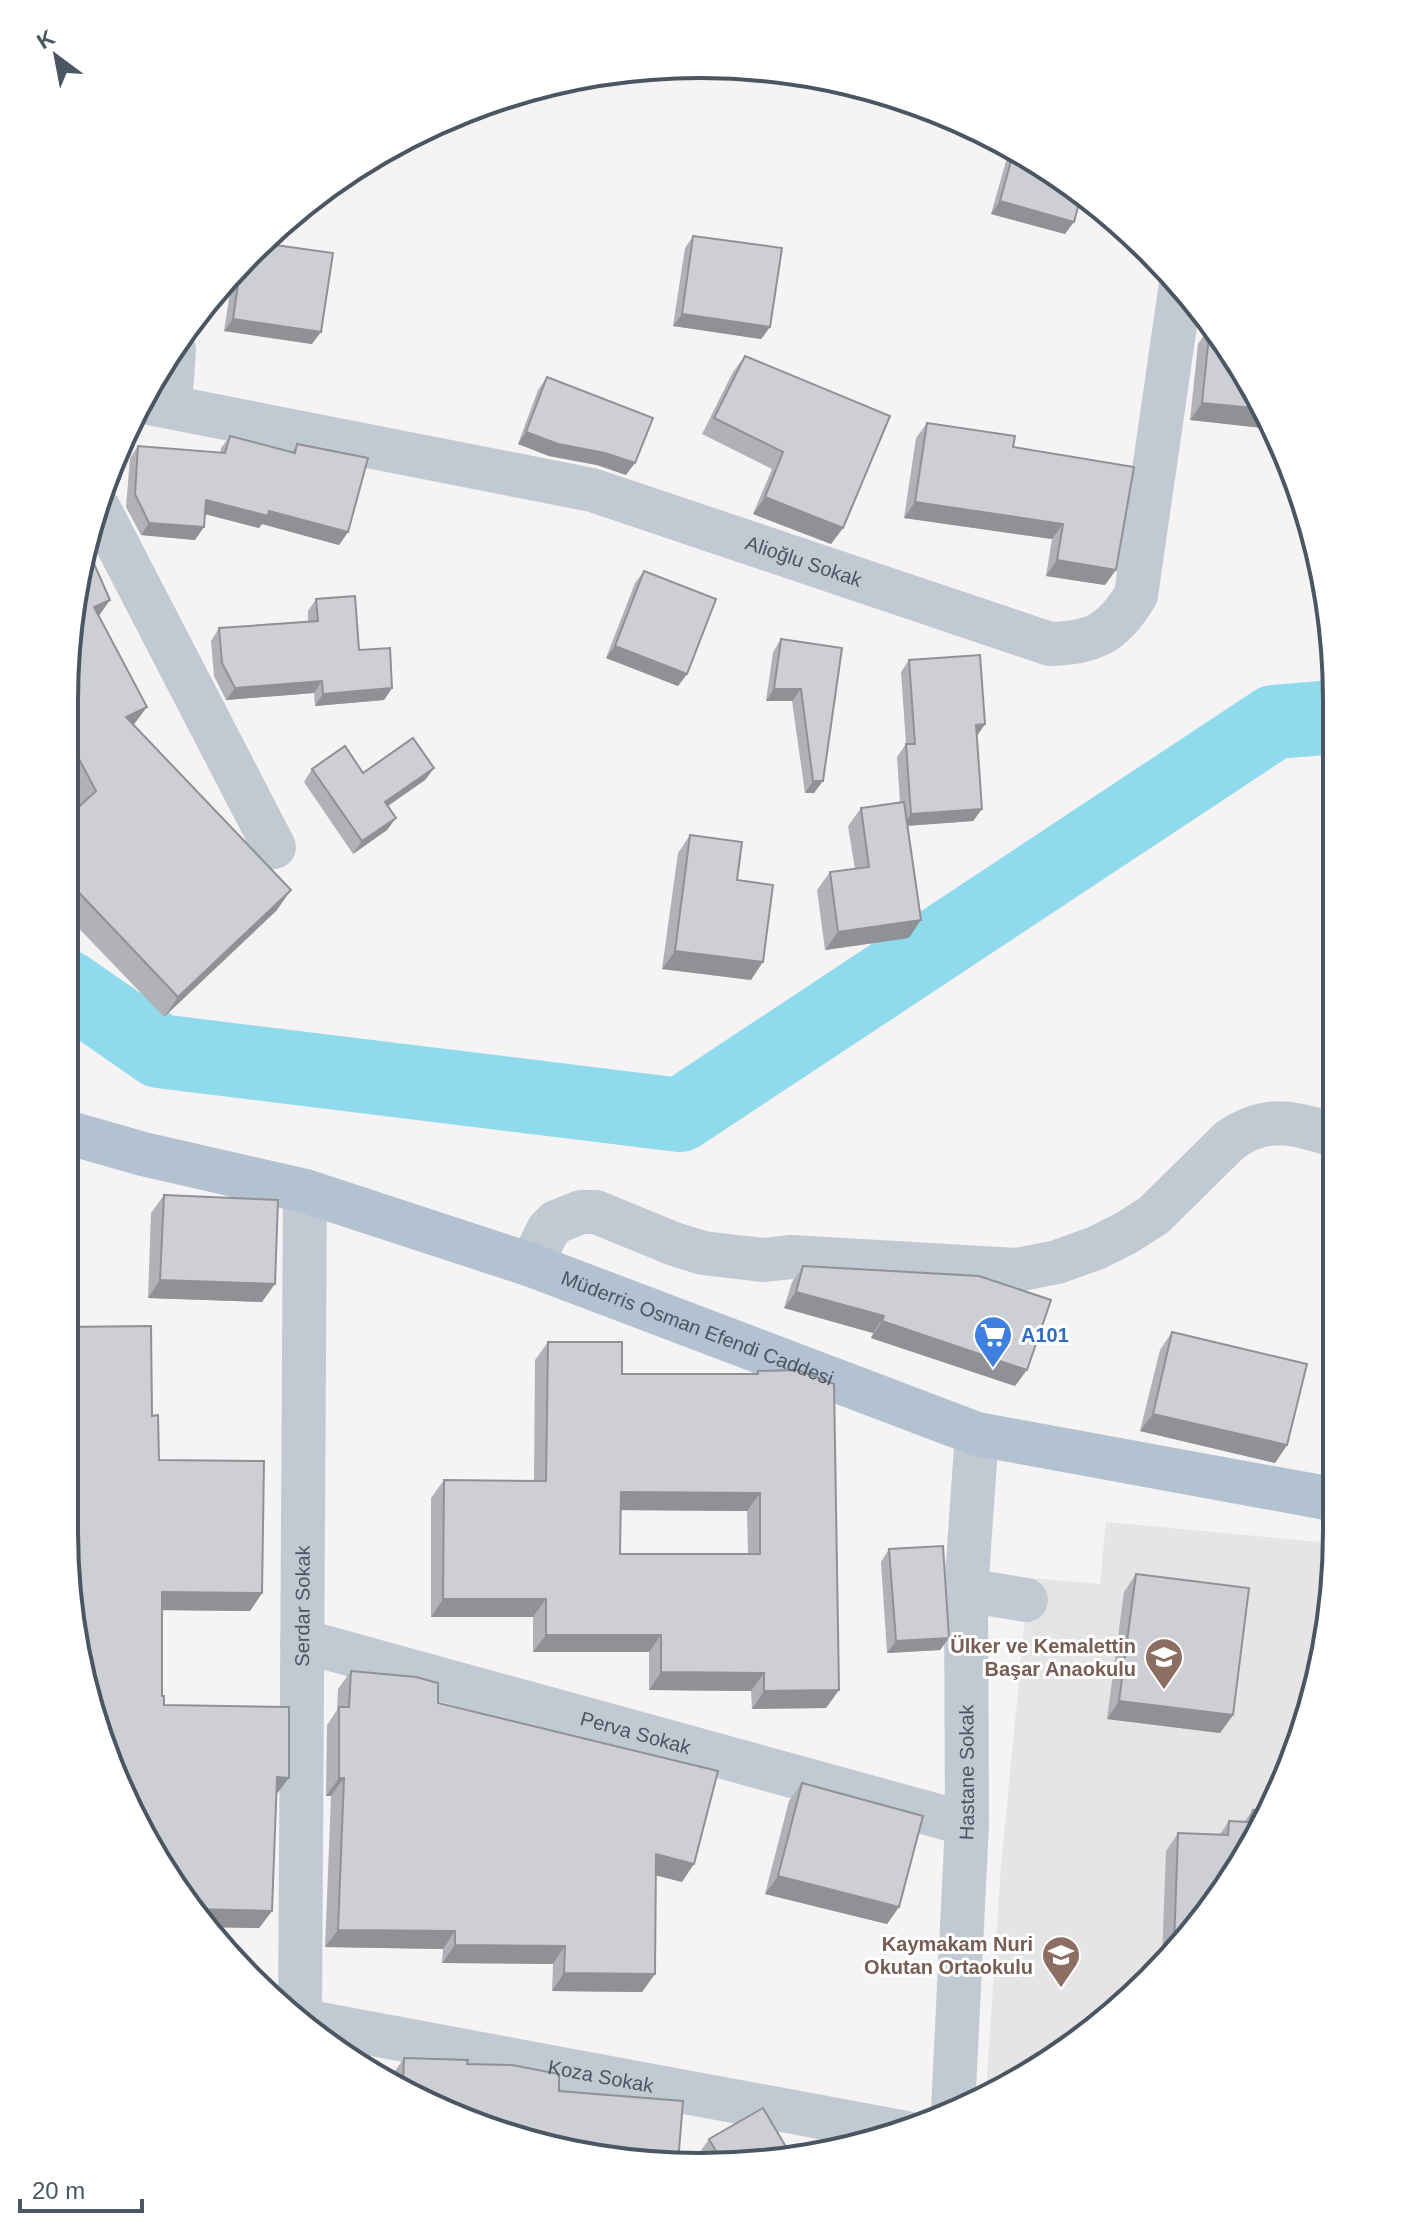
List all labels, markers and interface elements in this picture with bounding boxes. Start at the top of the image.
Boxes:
north arrow [16,16,96,96]
text: K [32,25,59,54]
street label: Alioğlu Sokak [743,531,866,591]
street label: Müderris Osman Efendi Caddesi [558,1267,836,1390]
supermarket icon: A101 [972,1314,1014,1369]
place label: A101 [1021,1324,1069,1346]
street label: Serdar Sokak [291,1544,314,1667]
place label: Ülker ve Kemalettin Başar Anaokulu [950,1635,1136,1680]
school or university icon: Ülker ve Kemalettin Başar Anaokulu [1143,1636,1185,1691]
street label: Hastane Sokak [955,1703,978,1841]
street label: Perva Sokak [578,1707,694,1759]
place label: Kaymakam Nuri Okutan Ortaokulu [864,1933,1033,1978]
school or university icon: Kaymakam Nuri Okutan Ortaokulu [1040,1934,1082,1989]
street label: Koza Sokak [546,2056,656,2097]
scale bar [20,2163,142,2213]
text: 20 m [32,2177,85,2204]

